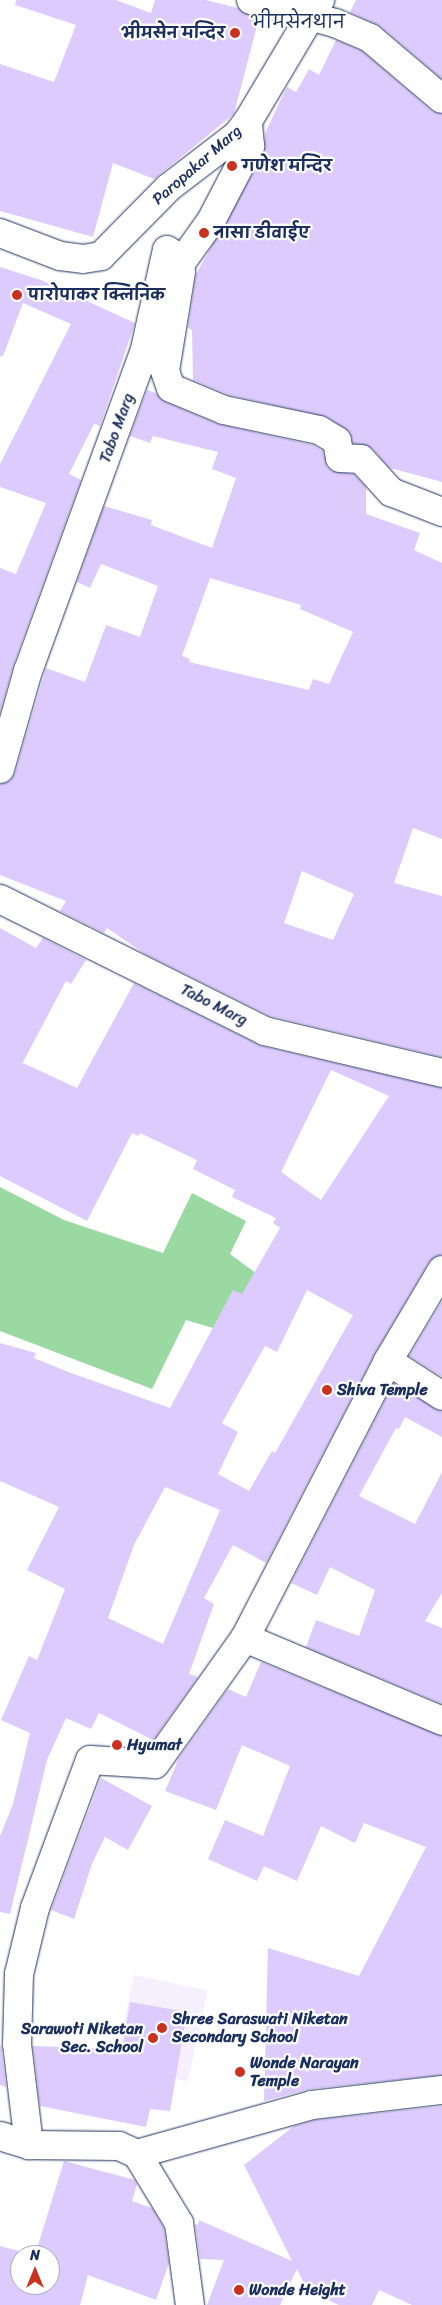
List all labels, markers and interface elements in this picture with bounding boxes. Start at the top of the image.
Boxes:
district label: भीमसेनथान [251,11,345,33]
place label: भीमसेन मन्दिर [122,23,225,43]
marker: भीमसेन मन्दिर [229,27,241,39]
street label: Paropakar Marg [148,121,246,209]
place label: गणेश मन्दिर [242,156,332,176]
marker: गणेश मन्दिर [226,160,238,172]
place label: नासा डीवाईए [214,223,309,243]
marker: नासा डीवाईए [198,227,210,239]
place label: पारोपाकर क्लिनिक [28,285,165,305]
marker: पारोपाकर क्लिनिक [10,288,24,302]
street label: Tabo Marg [96,391,138,465]
street label: Tabo Marg [177,980,251,1030]
place label: Shiva Temple [337,1380,429,1400]
marker: Shiva Temple [321,1384,333,1396]
place label: Hyumat [127,1735,182,1755]
marker: Hyumat [111,1739,123,1751]
place label: Shree Saraswati Niketan Secondary School [172,2009,348,2047]
place label: Sarawoti Niketan Sec. School [20,2019,143,2057]
marker: Shree Saraswati Niketan Secondary School [156,2022,168,2034]
marker: Sarawoti Niketan Sec. School [147,2032,159,2044]
place label: Wonde Narayan Temple [250,2053,359,2091]
marker: Wonde Narayan Temple [234,2066,246,2078]
text: N [30,2243,40,2268]
north arrow [10,2245,60,2295]
place label: Wonde Height [249,2280,346,2300]
marker: Wonde Height [233,2284,245,2296]

